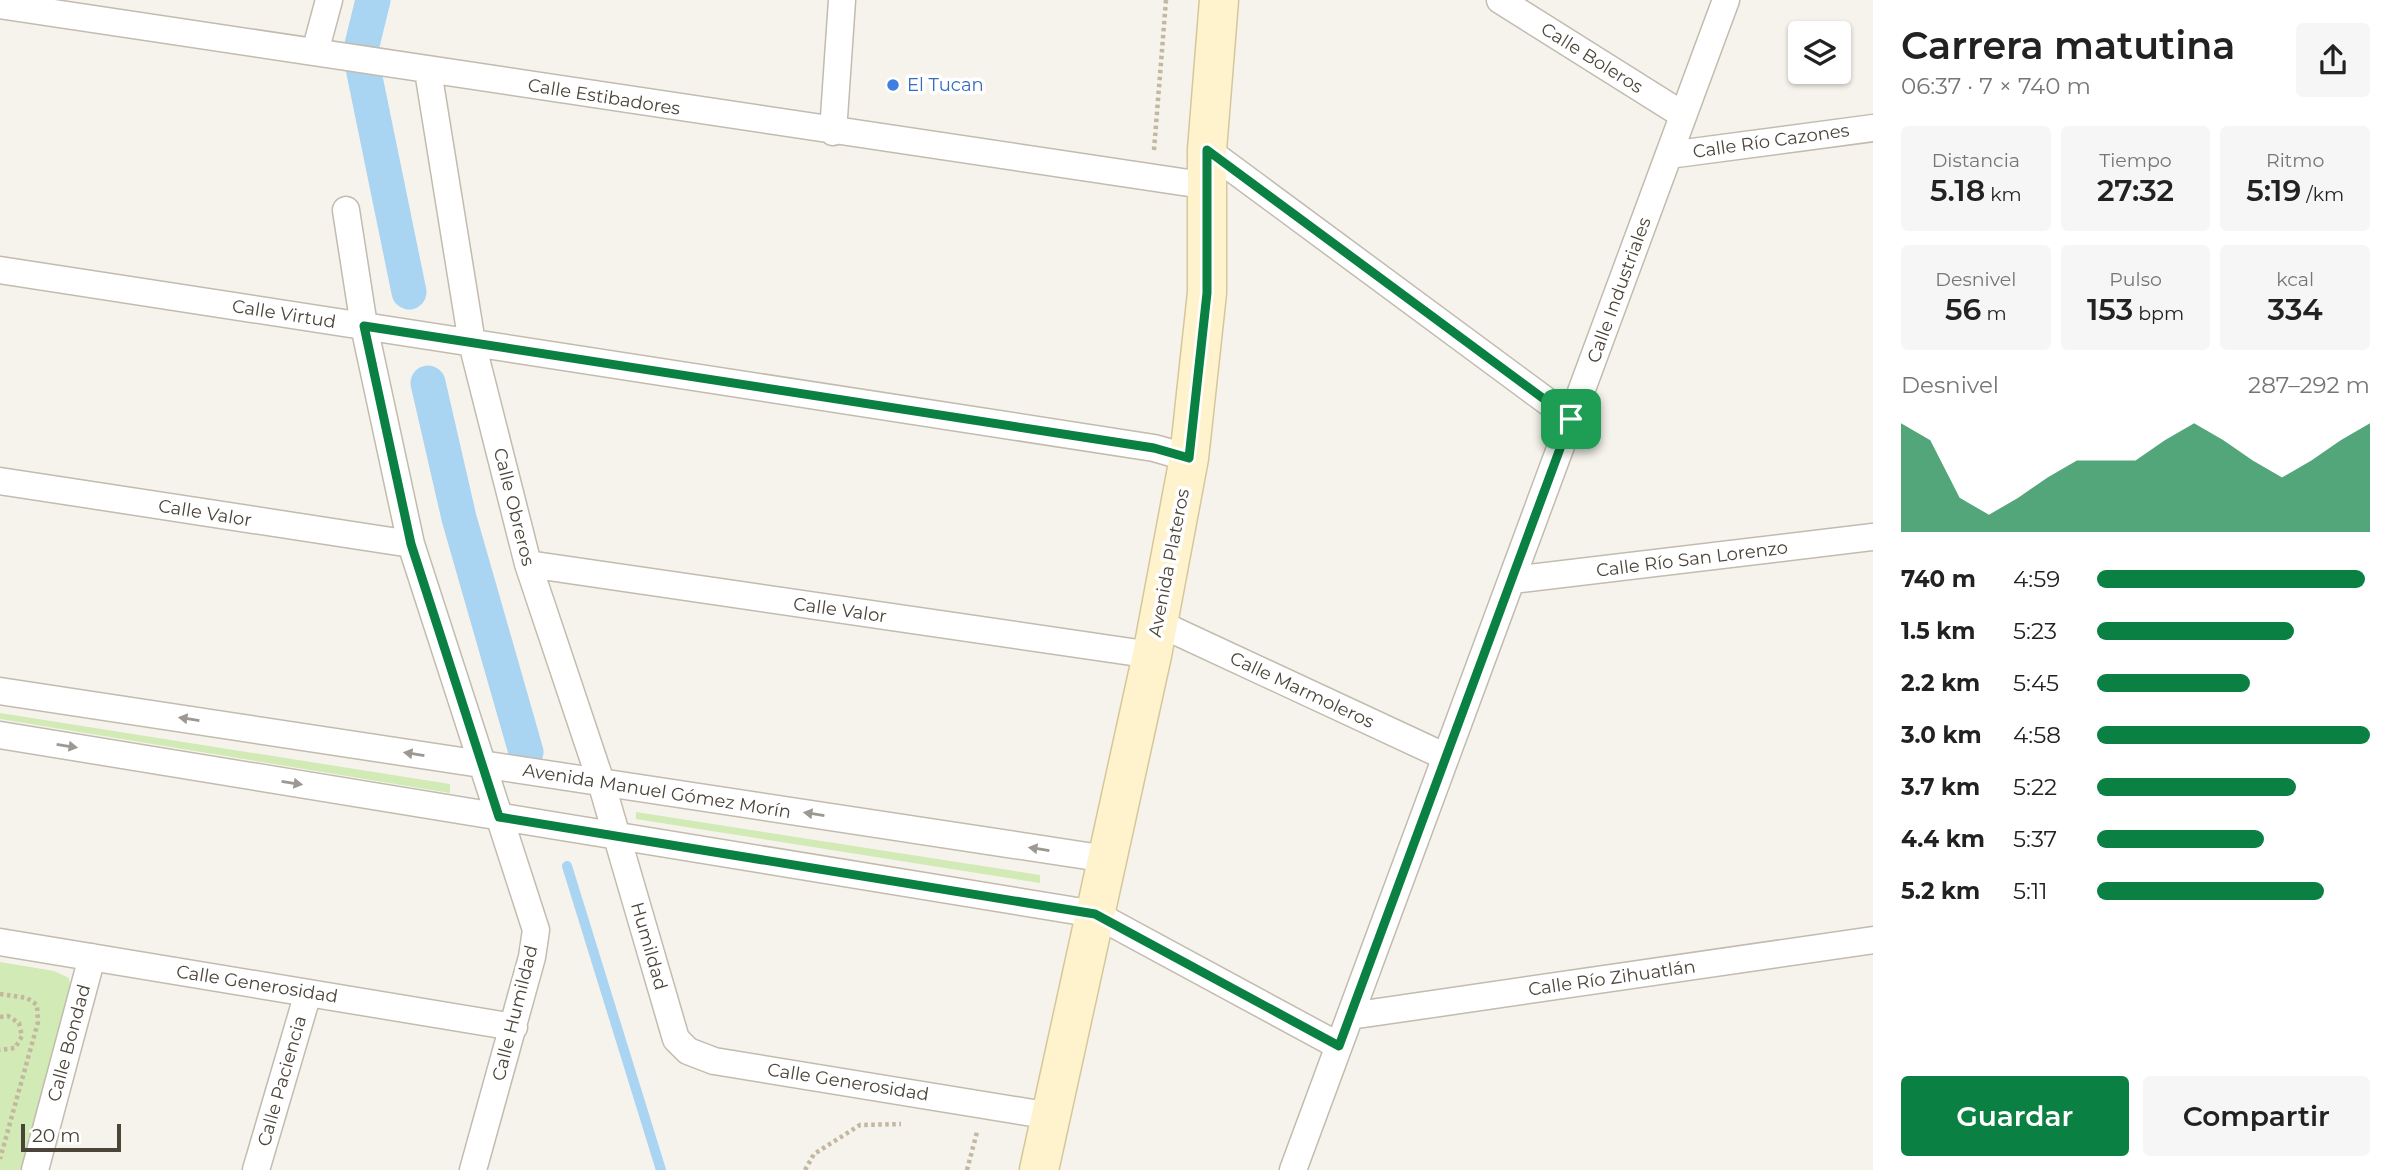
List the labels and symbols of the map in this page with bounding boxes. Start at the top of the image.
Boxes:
street label: Calle Boleros [1537,18,1647,98]
street label: Calle Estibadores [526,74,682,120]
place label: El Tucan [907,74,984,96]
marker: El Tucan [885,77,901,93]
street label: Calle Río Cazones [1691,119,1851,163]
street label: Calle Industriales [1582,214,1656,366]
street label: Calle Virtud [231,295,337,333]
pin [1541,389,1601,449]
street label: Calle Obreros [489,446,539,568]
street label: Avenida Plateros [1144,487,1194,639]
street label: Calle Valor [157,495,253,531]
street label: Calle Río San Lorenzo [1595,536,1789,582]
street label: Calle Valor [792,593,888,627]
street label: Calle Marmoleros [1226,647,1378,733]
one-way arrow [178,714,200,725]
one-way arrow [56,741,78,752]
one-way arrow [403,748,425,759]
street label: Avenida Manuel Gómez Morín [521,759,793,823]
one-way arrow [281,778,303,789]
one-way arrow [803,809,825,820]
one-way arrow [1028,843,1050,854]
street label: Humildad [626,899,672,993]
street label: Calle Humildad [488,943,542,1083]
street label: Calle Río Zihuatlán [1527,955,1697,1001]
street label: Calle Generosidad [175,960,339,1008]
street label: Calle Bondad [43,982,95,1104]
street label: Calle Paciencia [253,1013,311,1149]
street label: Calle Generosidad [766,1058,930,1106]
scale bar [21,1121,121,1153]

